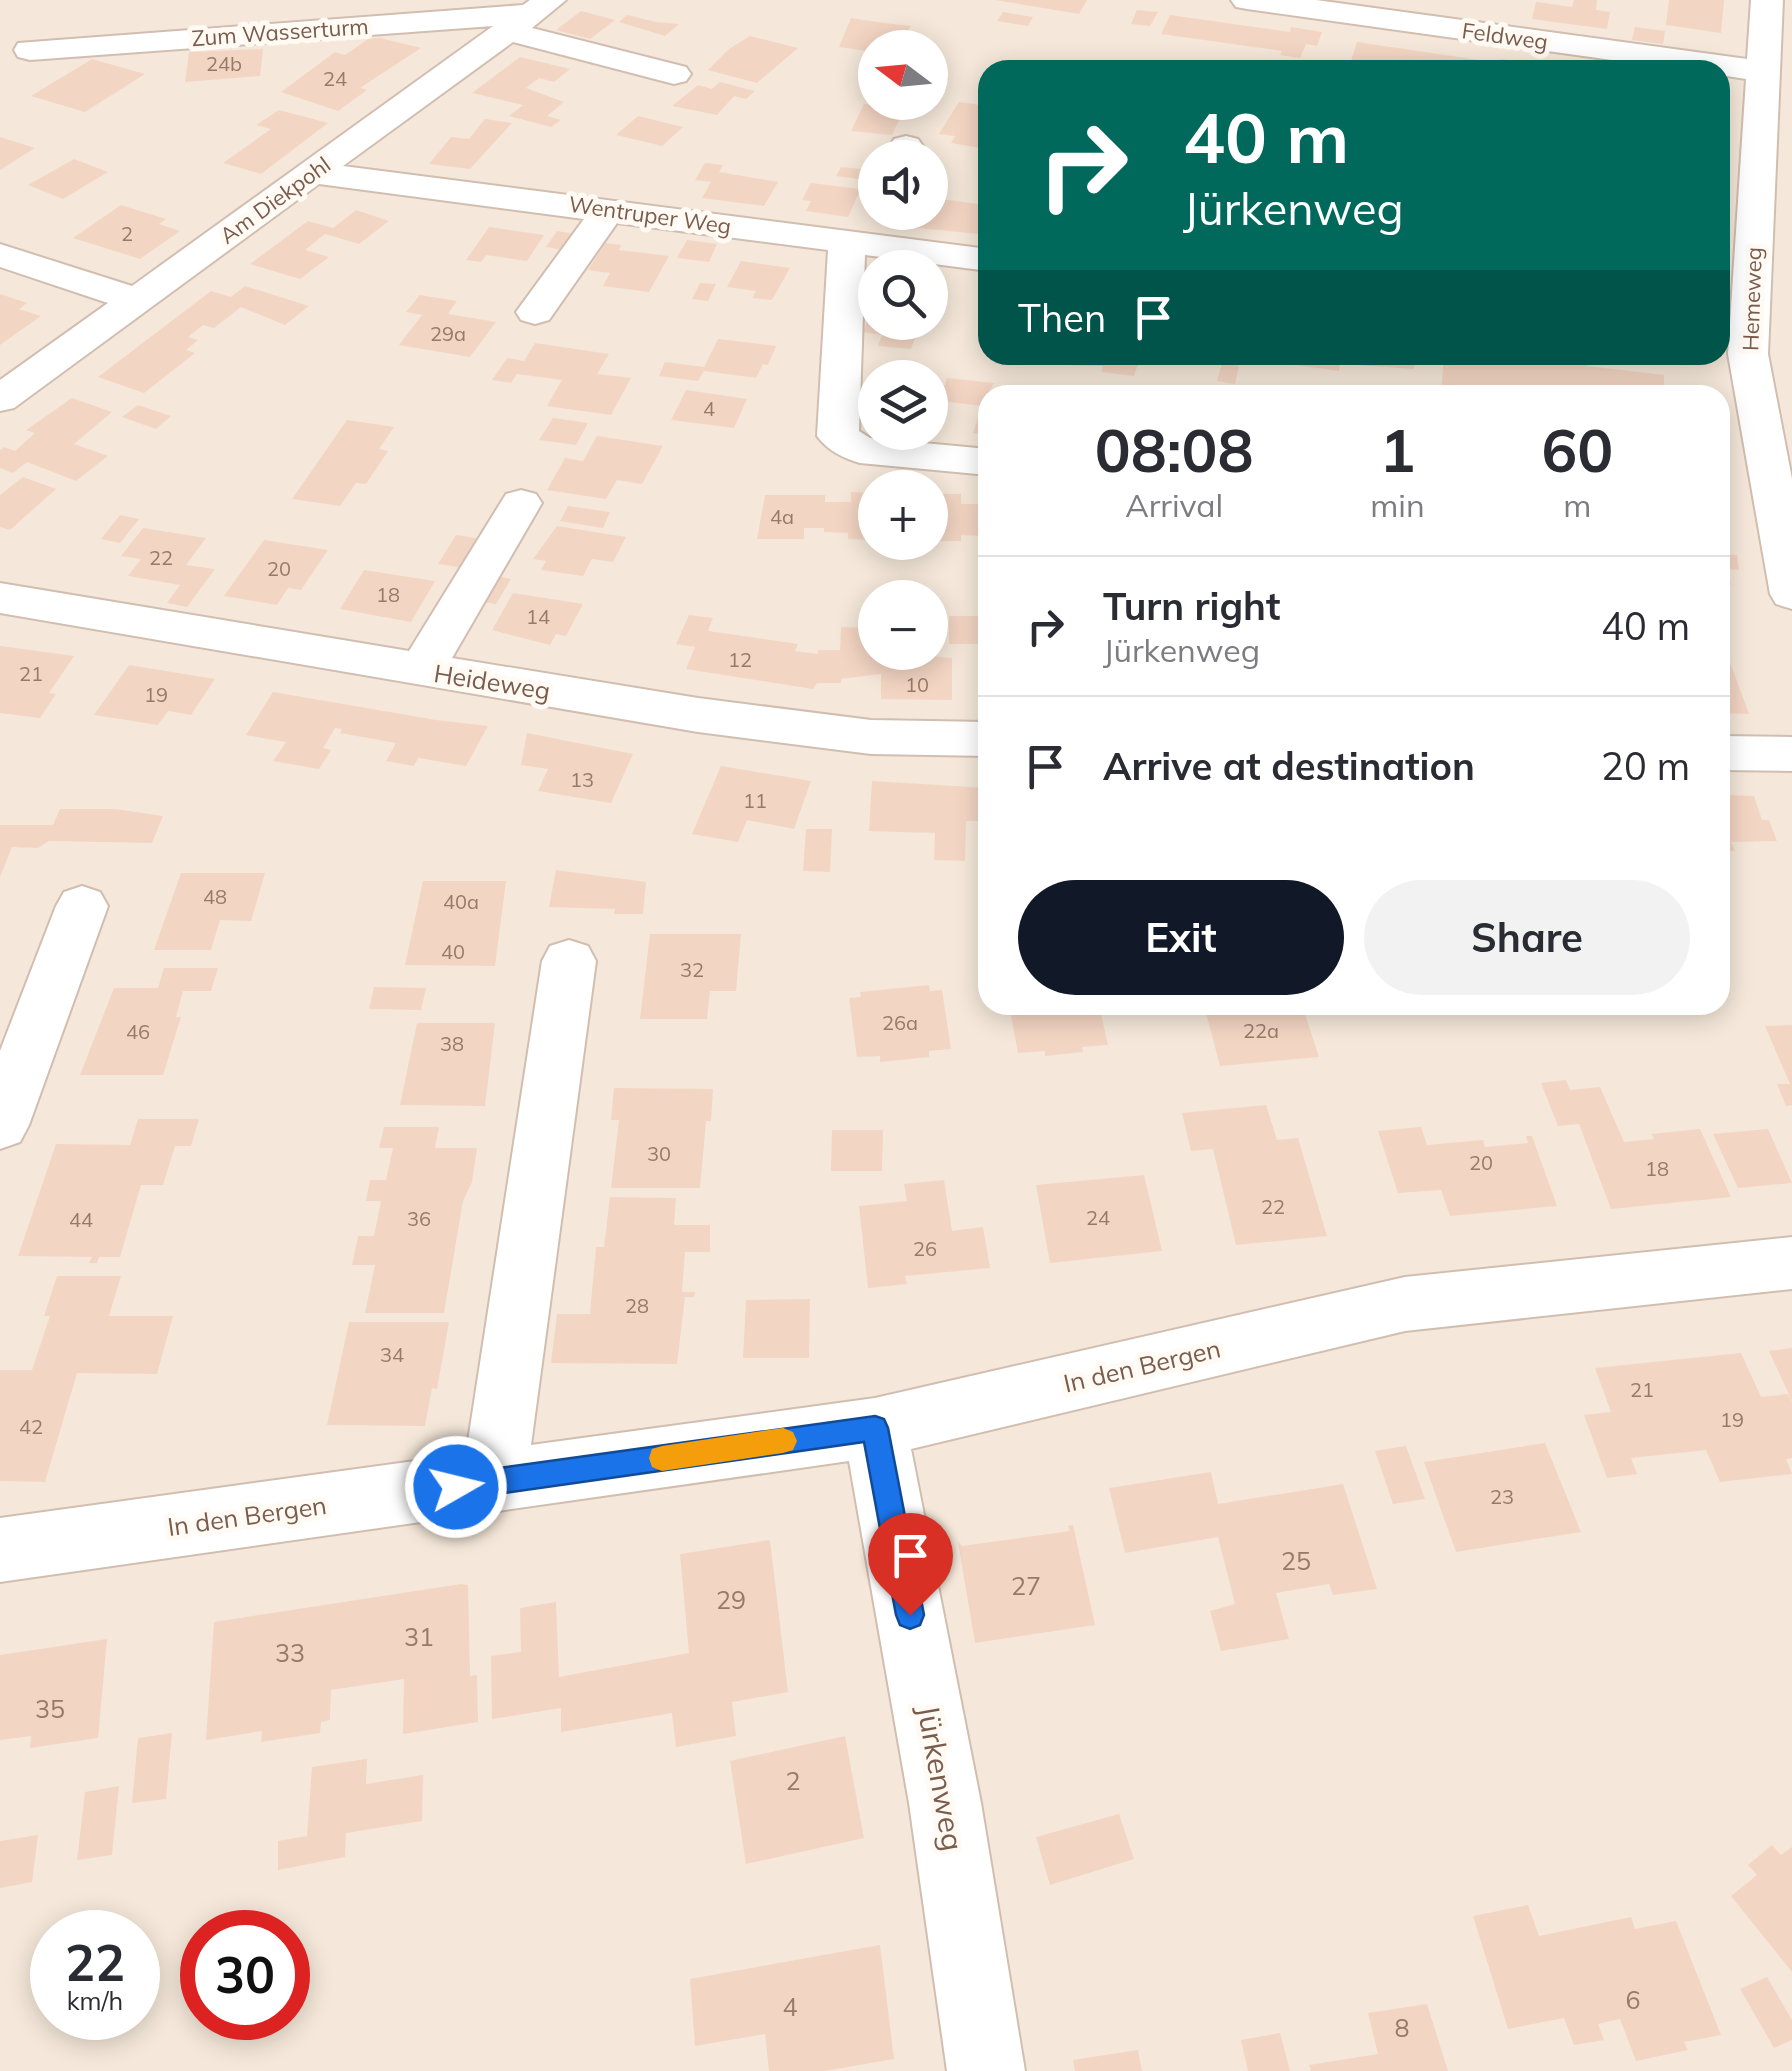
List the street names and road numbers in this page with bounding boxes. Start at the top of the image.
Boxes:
street label: Zum Wasserturm [191,12,369,52]
street label: Feldweg [1460,16,1550,56]
street label: Am Diekpohl [214,150,336,250]
street label: Wentruper Weg [567,190,733,240]
street label: Hemeweg [1736,246,1768,352]
street label: Heideweg [432,657,552,706]
street label: In den Bergen [1060,1332,1223,1399]
street label: In den Bergen [165,1489,328,1542]
street label: Jürkenweg [909,1702,972,1854]

